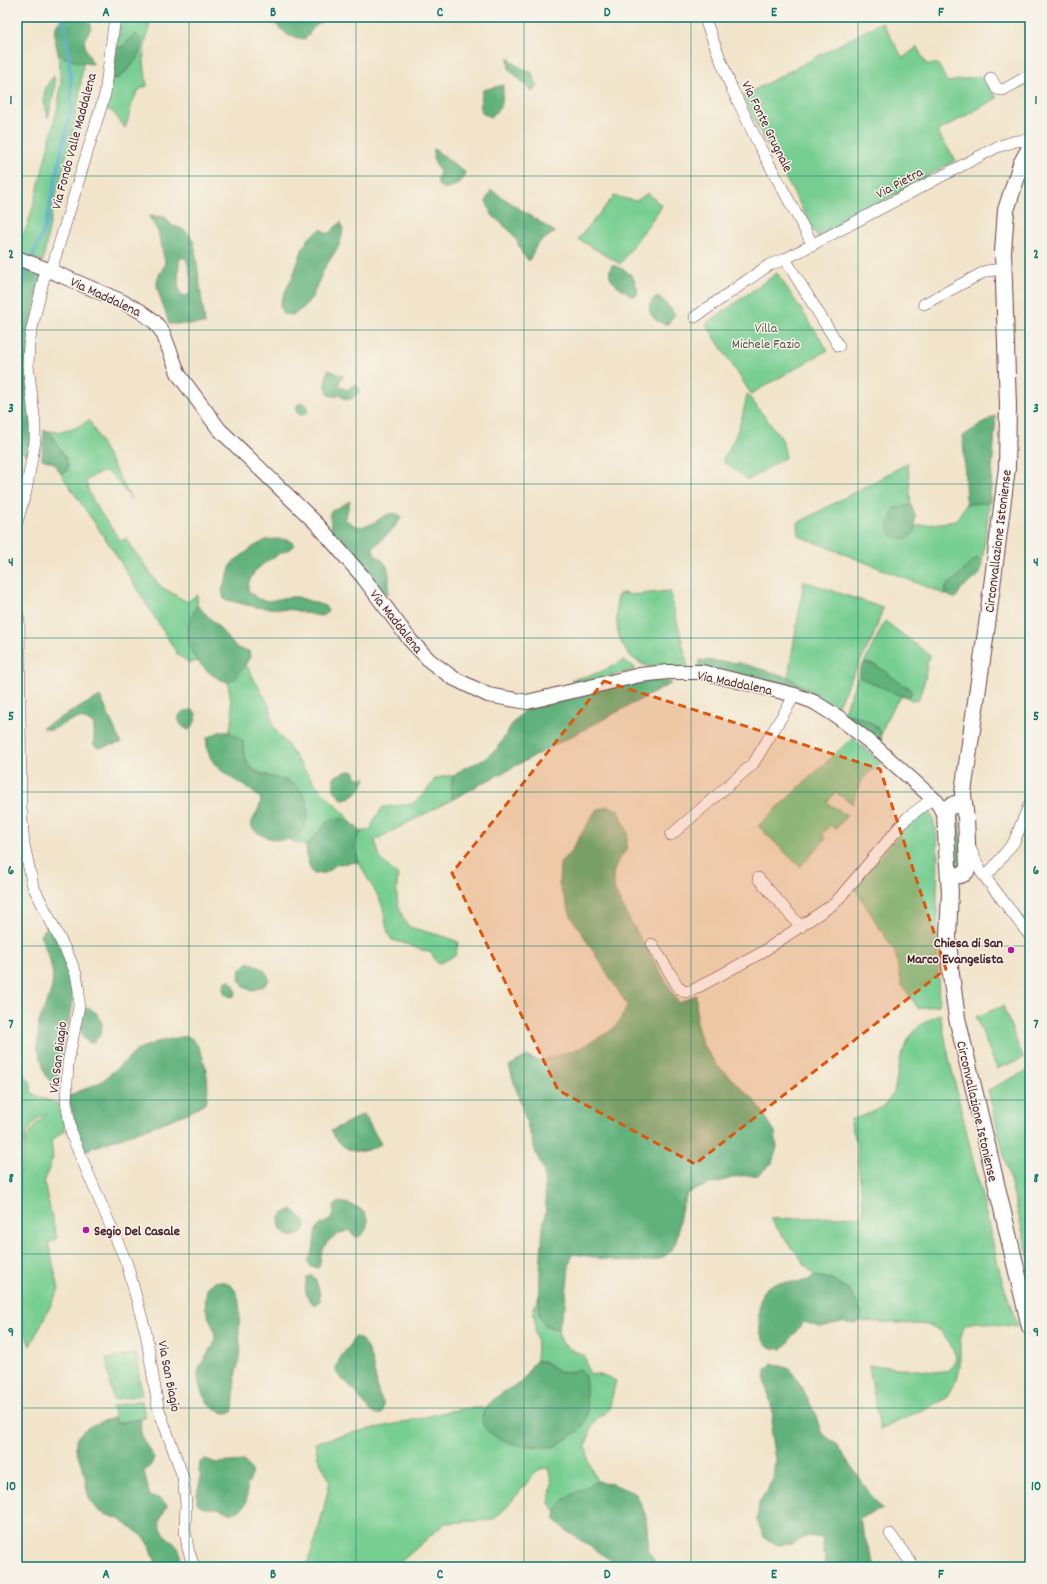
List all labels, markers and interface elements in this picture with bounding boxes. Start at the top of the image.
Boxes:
text: A [102,4,110,23]
text: B [270,4,276,23]
text: C [437,4,444,23]
text: D [604,4,611,23]
text: E [771,4,778,23]
text: F [938,4,944,23]
street label: Via Fondo Valle Maddalena [47,71,103,212]
street label: Via Fonte Grugnale [735,78,797,176]
text: 1 [10,92,13,111]
text: 1 [1035,92,1038,111]
street label: Via Pietra [873,163,928,205]
text: 2 [8,246,14,265]
text: 2 [1033,246,1039,265]
street label: Via Maddalena [66,273,144,323]
park label: Villa Michele Fazio [732,319,800,355]
text: 3 [8,400,14,419]
text: 3 [1033,400,1039,419]
street label: Circonvallazione Istoniense [980,469,1018,614]
text: 4 [8,554,14,573]
text: 4 [1033,554,1039,573]
street label: Via Maddalena [364,586,427,659]
street label: Via Maddalena [695,666,774,702]
text: 5 [8,708,14,727]
text: 5 [1033,708,1039,727]
text: 6 [8,862,15,881]
text: 6 [1033,862,1040,881]
place label: Chiesa di San Marco Evangelista [907,934,1004,970]
marker: Chiesa di San Marco Evangelista [1006,945,1016,955]
text: 7 [9,1016,14,1035]
text: 7 [1034,1016,1039,1035]
street label: Via San Biagio [45,1020,73,1094]
street label: Circonvallazione Istoniense [950,1039,1002,1184]
text: 8 [8,1170,14,1189]
text: 8 [1033,1170,1039,1189]
place label: Segio Del Casale [94,1222,180,1242]
marker: Segio Del Casale [81,1225,91,1235]
text: 9 [8,1324,14,1343]
text: 9 [1033,1324,1039,1343]
street label: Via San Biagio [151,1339,185,1414]
text: 10 [6,1478,16,1497]
text: 10 [1031,1478,1041,1497]
text: A [102,1566,110,1584]
text: B [270,1566,276,1584]
text: C [437,1566,444,1584]
text: D [604,1566,611,1584]
text: E [771,1566,778,1584]
text: F [938,1566,944,1584]

